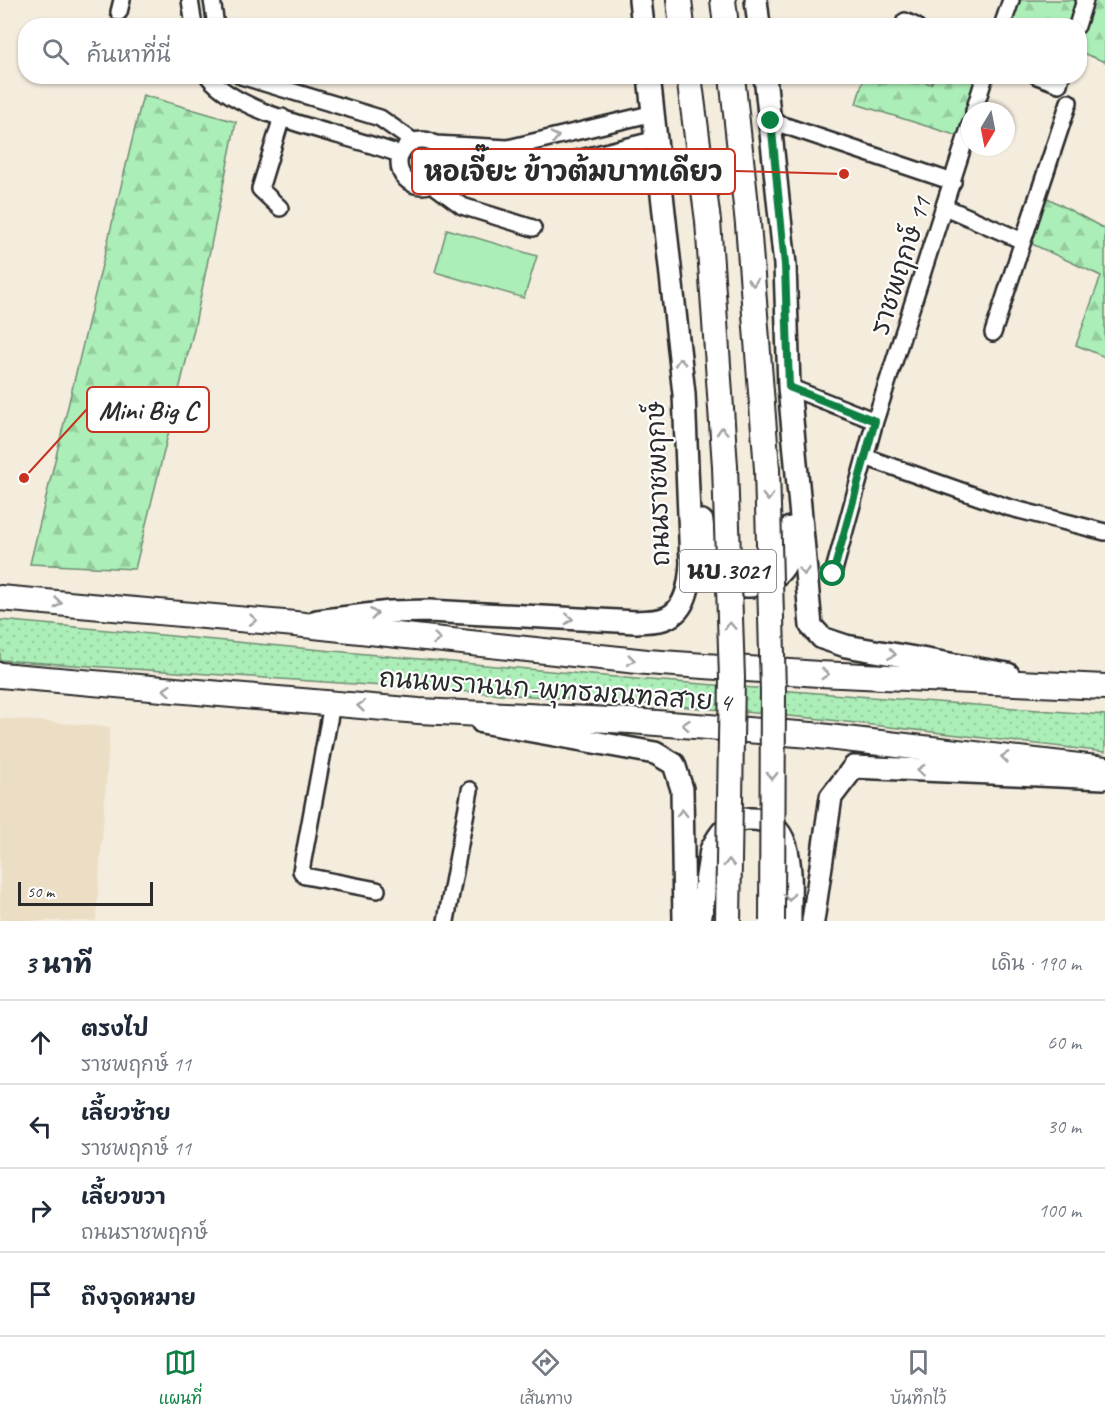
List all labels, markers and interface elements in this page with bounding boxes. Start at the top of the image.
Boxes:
search box [18,18,1087,84]
icon: search [39,35,72,68]
text: ค้นหาที่นี่ [87,41,171,69]
north arrow [961,102,1015,156]
route end [757,107,783,133]
one-way arrow [550,131,560,144]
text: หอเจี๊ยะ ข้าวต้มบาทเดียว [424,144,722,189]
callout: หอเจี๊ยะ ข้าวต้มบาทเดียว [412,149,735,194]
street label: ราชพฤกษ์ 11 [863,192,939,339]
one-way arrow [746,277,759,286]
one-way arrow [674,357,687,366]
callout: Mini Big C [87,387,209,432]
text: Mini Big C [99,393,201,427]
street label: ถนนราชพฤกษ์ [639,401,677,567]
one-way arrow [716,426,729,435]
one-way arrow [762,493,774,502]
road number: นบ.3021 [680,550,776,592]
route start [819,560,845,586]
one-way arrow [797,566,810,575]
one-way arrow [54,596,63,609]
one-way arrow [370,608,379,621]
one-way arrow [565,612,574,625]
one-way arrow [248,613,257,626]
one-way arrow [724,621,737,630]
one-way arrow [433,632,442,645]
one-way arrow [887,647,897,660]
one-way arrow [626,654,636,666]
street label: ถนนพรานนก-พุทธมณฑลสาย 4 [378,661,734,721]
one-way arrow [821,668,830,681]
one-way arrow [162,683,171,696]
one-way arrow [356,700,365,713]
one-way arrow [681,719,690,732]
one-way arrow [1001,752,1010,764]
one-way arrow [916,764,925,777]
one-way arrow [766,772,778,781]
one-way arrow [676,809,688,818]
one-way arrow [722,858,735,867]
scale bar [18,879,153,906]
text: 50 m [27,882,54,902]
one-way arrow [783,892,795,901]
text: 3 นาที [24,948,92,981]
text: เดิน · 190 m [991,951,1081,976]
text: ตรงไป [81,1015,149,1043]
icon: ahead [24,1026,57,1059]
text: 60 m [1047,1030,1081,1055]
text: ราชพฤกษ์ 11 [81,1052,191,1077]
text: เลี้ยวซ้าย [81,1099,171,1127]
icon: left [24,1110,57,1143]
text: 30 m [1047,1114,1081,1139]
text: ราชพฤกษ์ 11 [81,1136,191,1161]
text: เลี้ยวขวา [81,1183,165,1211]
icon: right [24,1194,57,1227]
text: 100 m [1038,1198,1081,1223]
text: ถนนราชพฤกษ์ [81,1220,208,1245]
icon: arrive [24,1278,57,1311]
text: ถึงจุดหมาย [81,1284,196,1312]
tab: แผนที่ [159,1346,202,1410]
tab: เส้นทาง [519,1346,572,1410]
tab: บันทึกไว้ [890,1346,946,1410]

